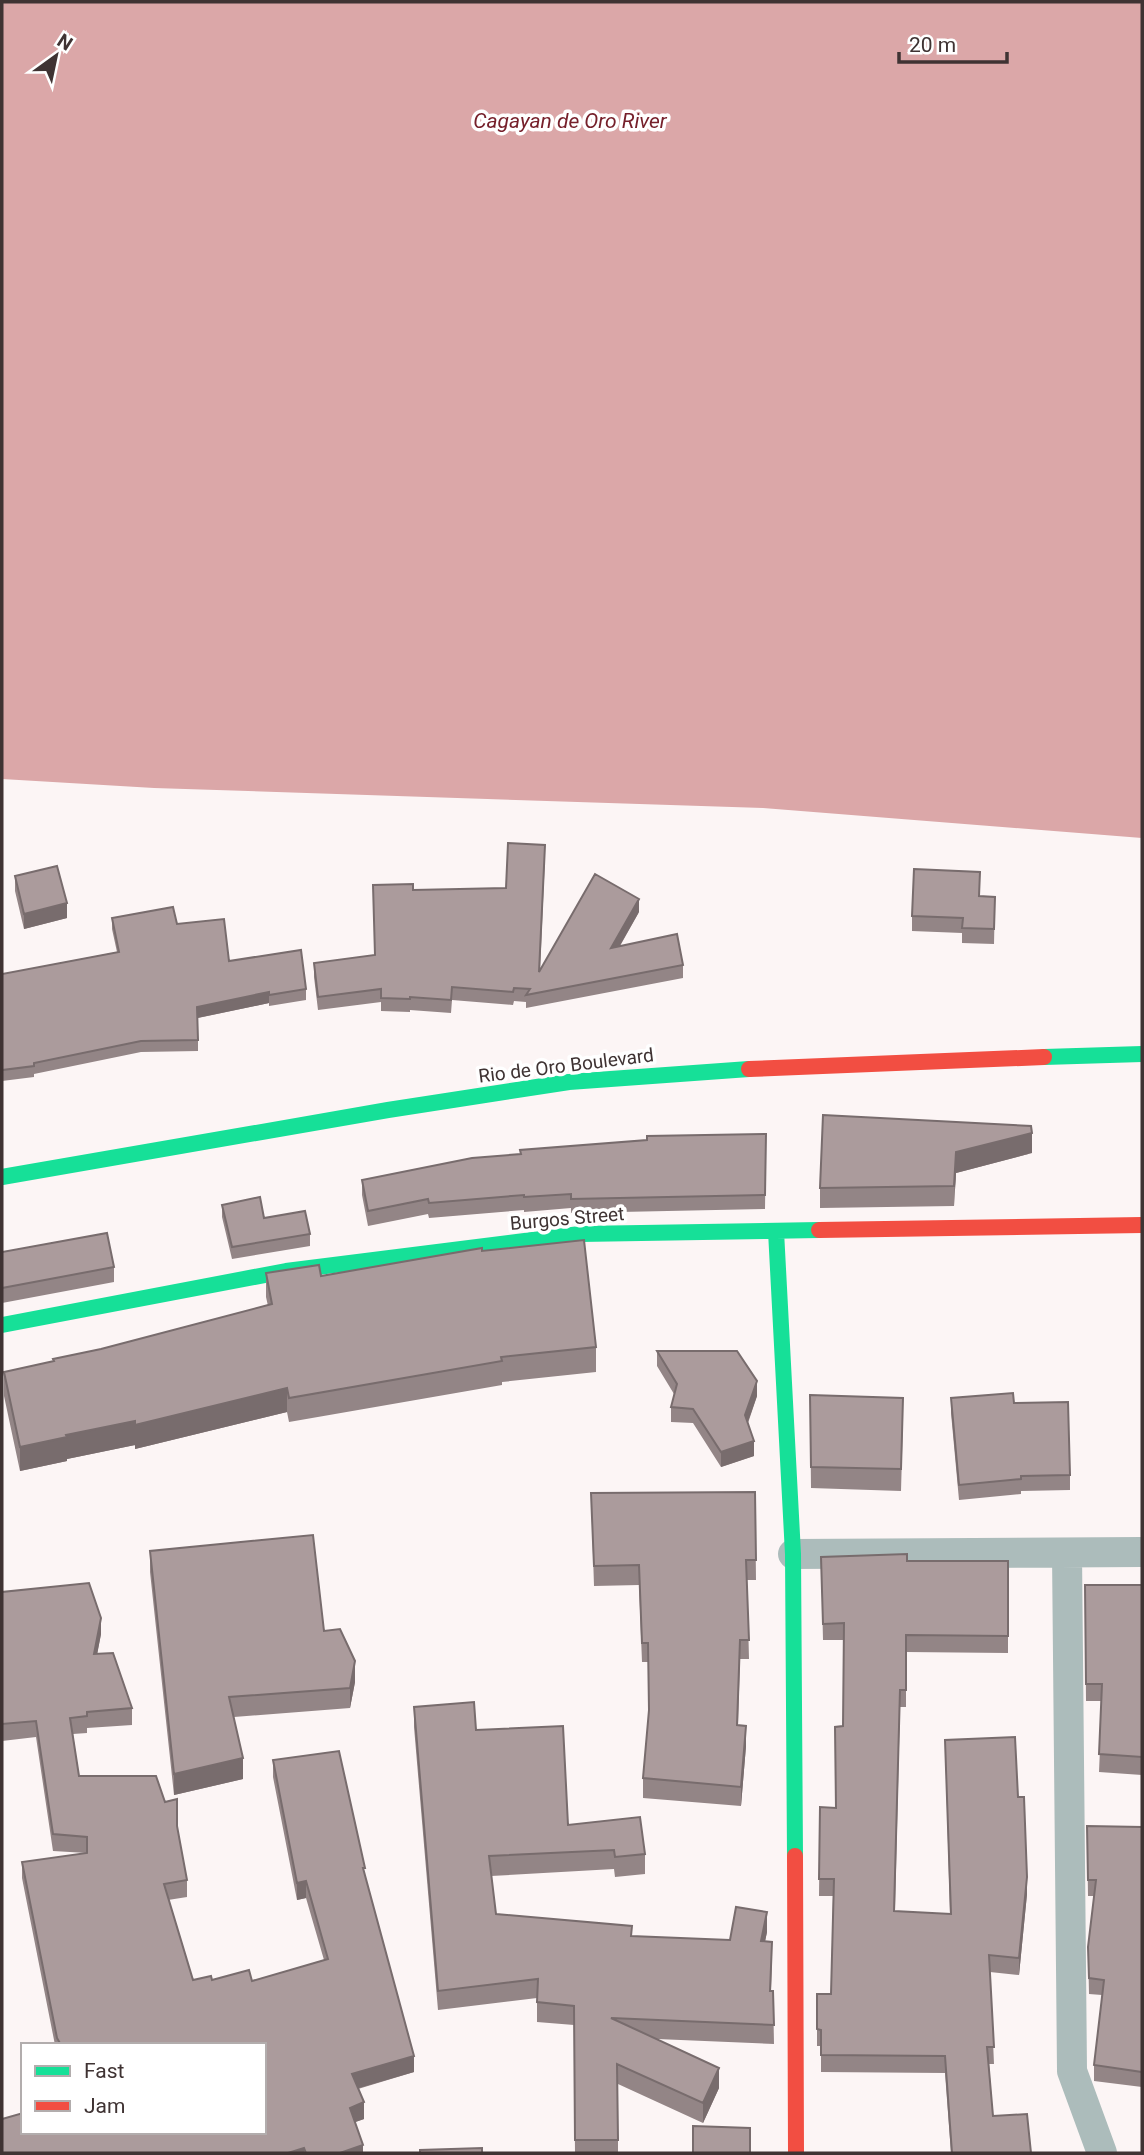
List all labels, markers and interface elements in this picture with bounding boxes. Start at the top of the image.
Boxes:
north arrow [21,21,91,91]
scale bar [899,21,1007,65]
text: N [53,29,77,55]
text: 20 m [909,33,956,57]
water label: Cagayan de Oro River [473,109,668,133]
street label: Rio de Oro Boulevard [477,1043,655,1088]
street label: Burgos Street [509,1202,625,1235]
legend [21,2043,266,2134]
text: Fast [84,2059,125,2083]
text: Jam [84,2094,125,2118]

